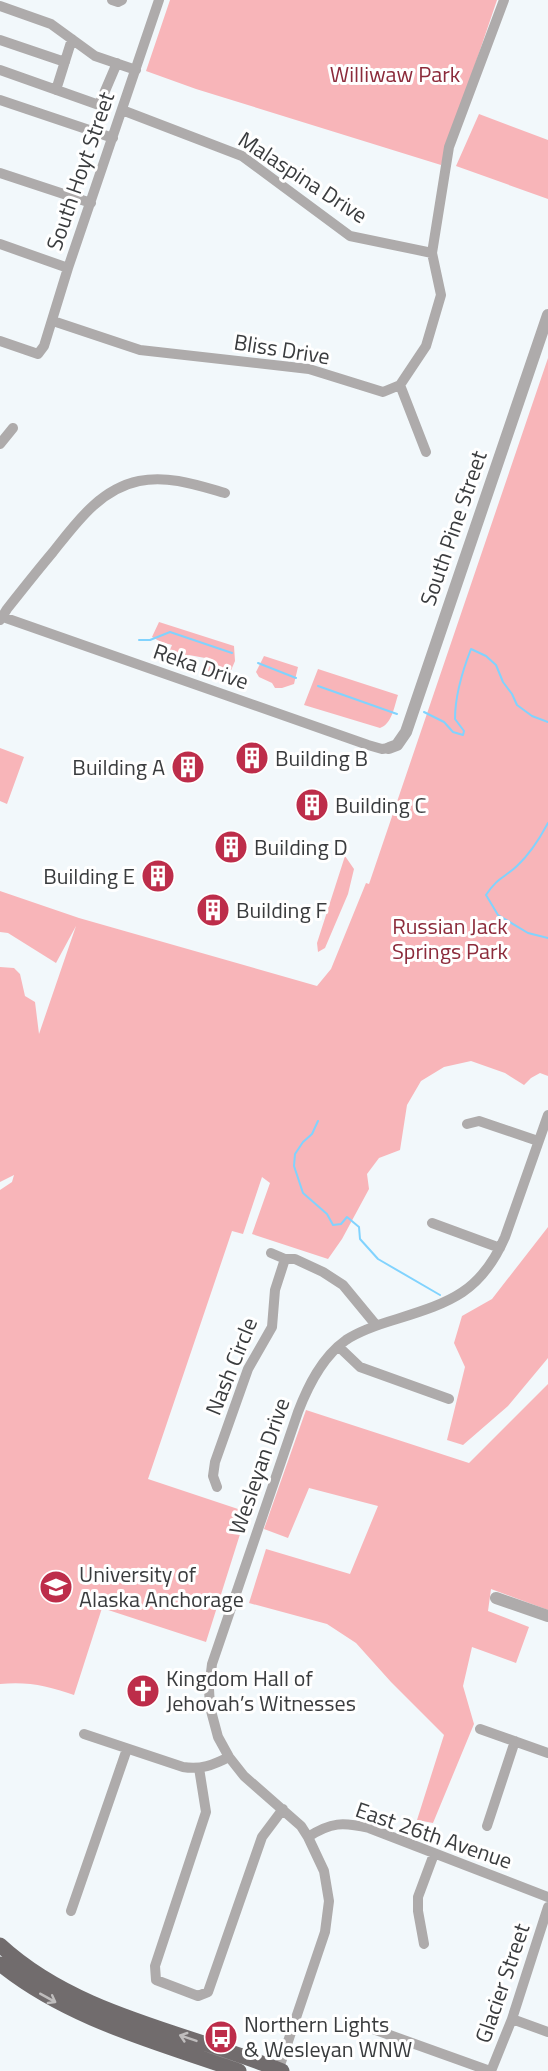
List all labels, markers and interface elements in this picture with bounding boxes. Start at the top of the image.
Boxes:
park label: Williwaw Park [330,57,461,91]
street label: South Hoyt Street [37,87,123,255]
street label: Malaspina Drive [232,122,374,232]
street label: Bliss Drive [231,325,333,373]
street label: South Pine Street [411,446,496,610]
street label: Reka Drive [149,634,253,698]
building icon: Building B [234,740,270,776]
place label: Building B [275,741,368,775]
building icon: Building A [170,749,206,785]
place label: Building A [72,750,165,784]
building icon: Building C [294,787,330,823]
place label: Building C [335,788,427,822]
building icon: Building D [213,829,249,865]
place label: Building D [254,830,348,864]
building icon: Building E [140,858,176,894]
place label: Building E [43,859,135,893]
building icon: Building F [195,892,231,928]
place label: Building F [236,893,327,927]
park label: Russian Jack Springs Park [392,909,509,968]
street label: Nash Circle [196,1312,266,1420]
street label: Wesleyan Drive [220,1393,298,1539]
place label: University of Alaska Anchorage [79,1557,244,1616]
school or university icon: University of Alaska Anchorage [38,1569,74,1605]
place label: Kingdom Hall of Jehovah’s Witnesses [166,1661,356,1720]
church icon: Kingdom Hall of Jehovah’s Witnesses [125,1673,161,1709]
street label: East 26th Avenue [351,1792,517,1878]
street label: Glacier Street [466,1918,538,2047]
one-way arrow [39,1992,56,2004]
place label: Northern Lights & Wesleyan WNW [244,2007,412,2066]
bus stop icon: Northern Lights & Wesleyan WNW [203,2019,239,2055]
one-way arrow [179,2031,197,2042]

